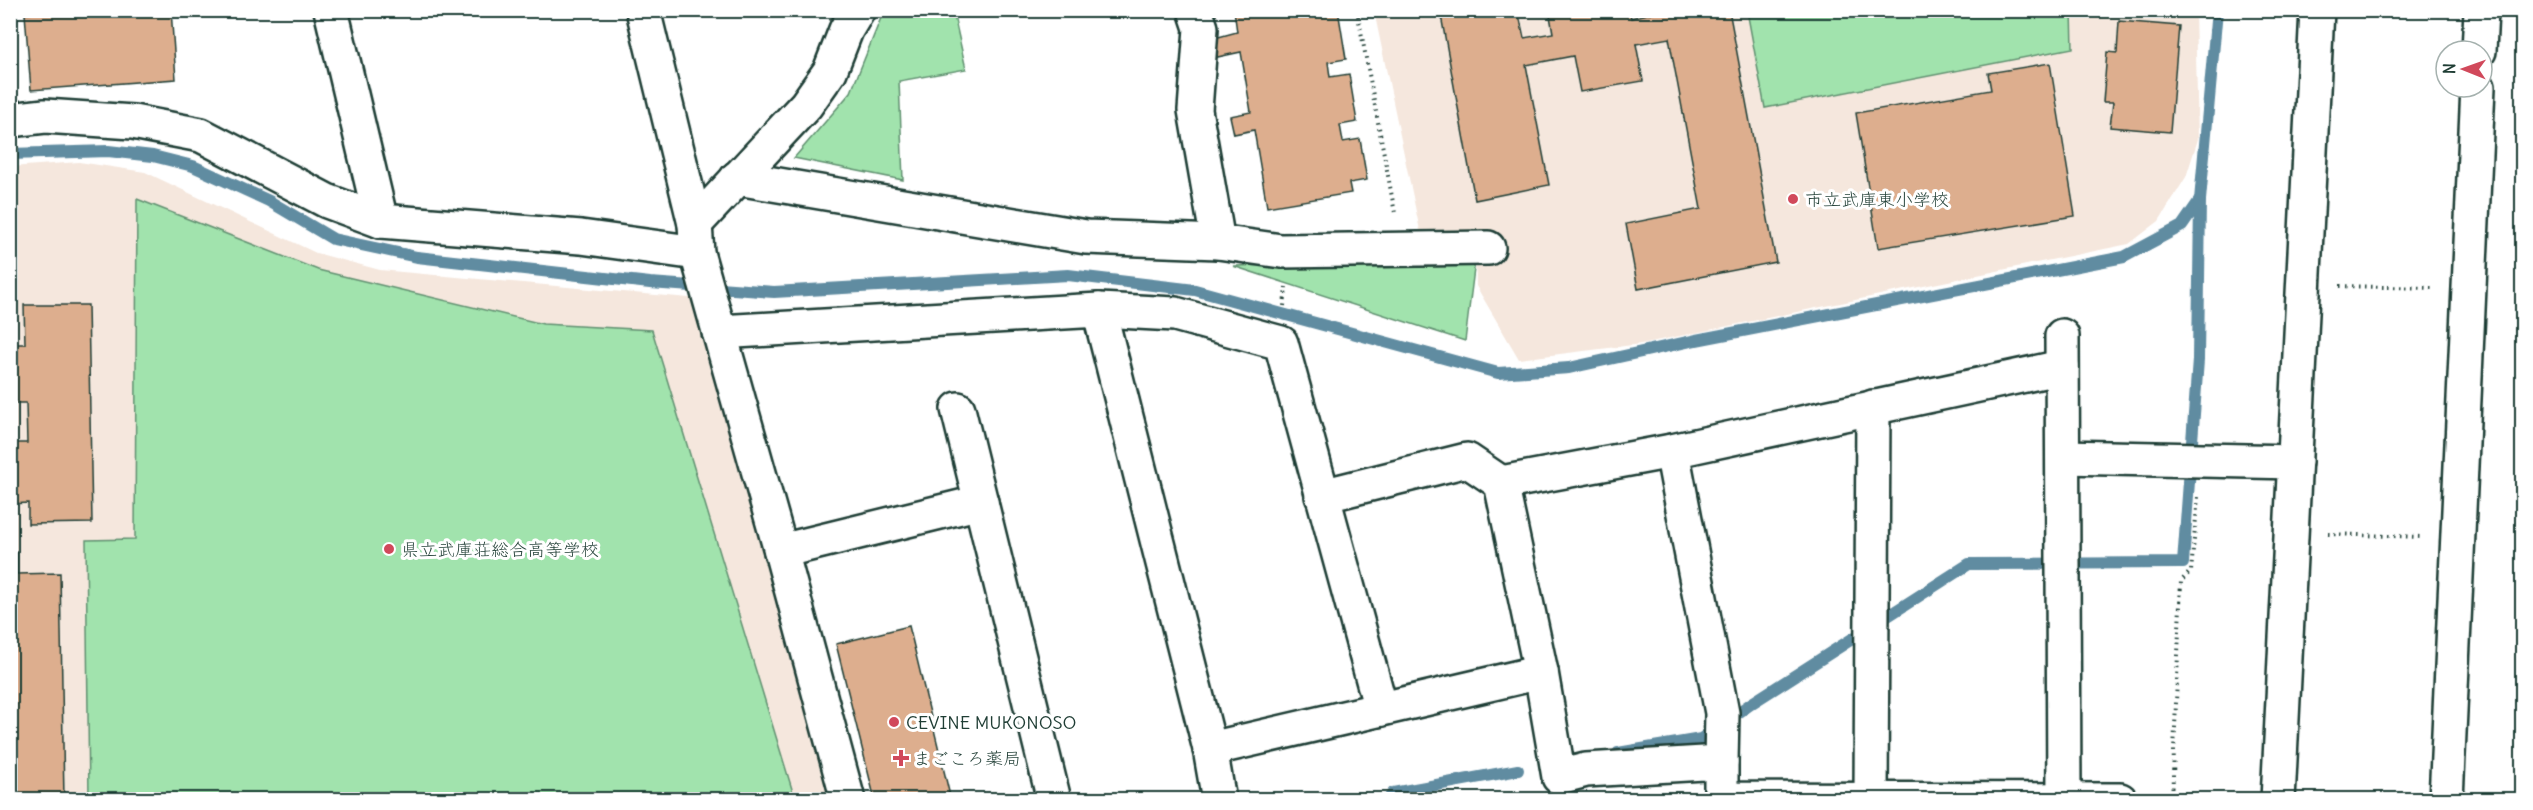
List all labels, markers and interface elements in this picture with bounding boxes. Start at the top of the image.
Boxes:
north arrow [2434,39,2494,99]
text: N [2439,63,2459,74]
place label: 市立武庫東小学校 [1805,188,1949,211]
marker: 市立武庫東小学校 [1786,192,1800,206]
place label: 県立武庫荘総合高等学校 [401,538,599,561]
marker: 県立武庫荘総合高等学校 [382,542,396,556]
place label: CEVINE MUKONOSO [906,711,1077,734]
marker: CEVINE MUKONOSO [887,715,901,729]
place label: まごころ薬局 [913,747,1021,770]
marker: まごころ薬局 [894,751,908,765]

